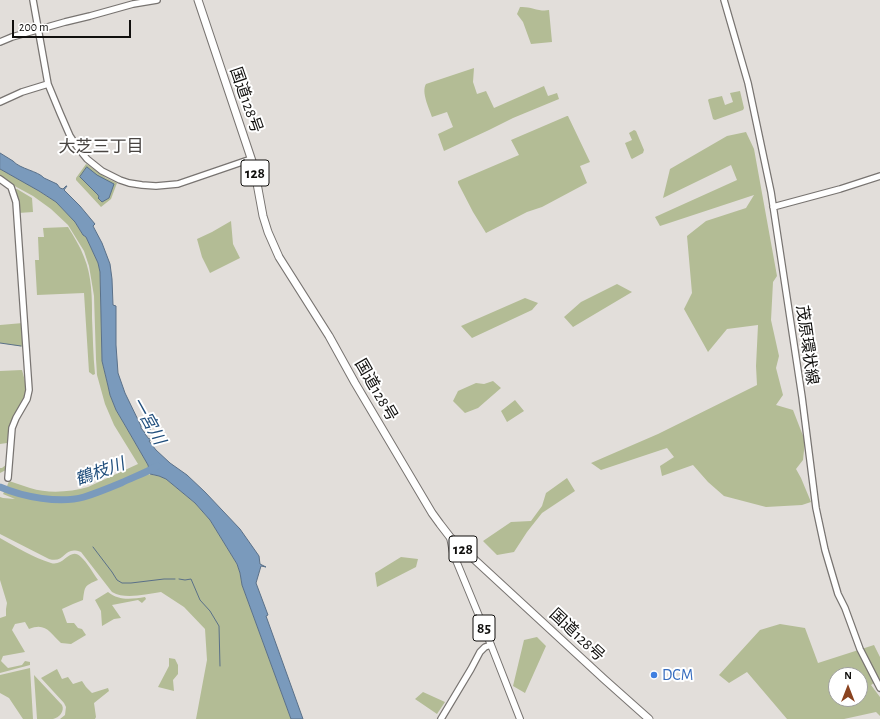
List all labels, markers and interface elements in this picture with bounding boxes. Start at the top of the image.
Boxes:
scale bar [14,12,133,38]
text: 200 m [19,21,49,33]
street label: 国道128号 [226,65,266,135]
district label: 大芝三丁目 [59,137,143,157]
road number: 128 [241,160,269,186]
street label: 茂原環状線 [792,304,822,386]
street label: 国道128号 [351,356,401,424]
water label: 一宮川 [127,394,169,448]
water label: 鶴枝川 [73,454,127,490]
road number: 128 [449,536,477,562]
street label: 国道128号 [545,605,609,665]
road number: 85 [473,615,495,641]
place label: DCM [662,665,693,685]
north arrow [828,667,868,707]
marker: DCM [649,670,659,680]
text: N [844,670,852,681]

